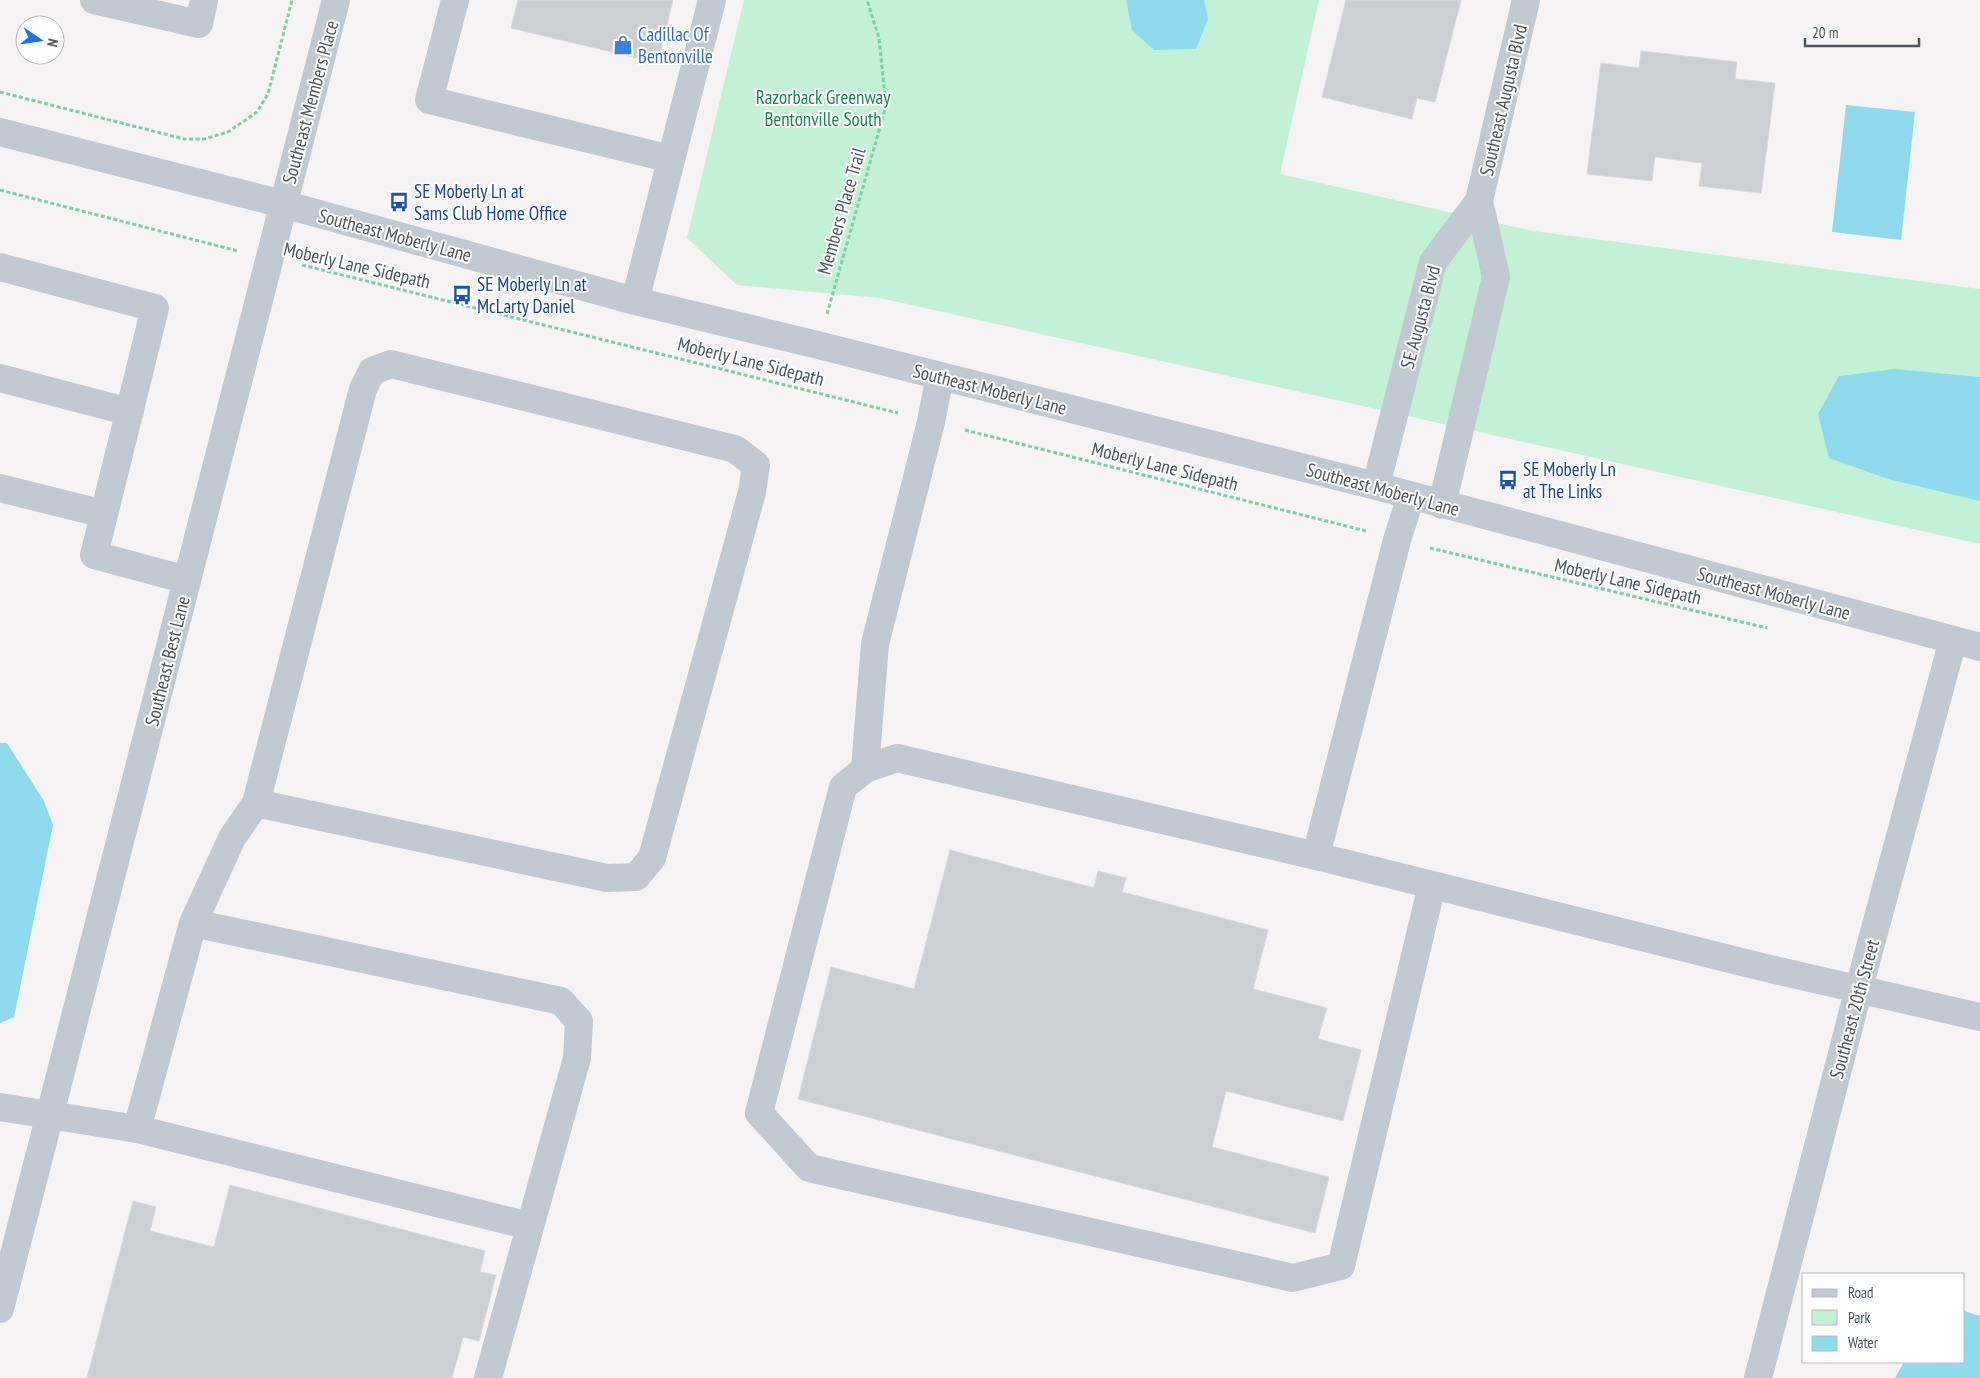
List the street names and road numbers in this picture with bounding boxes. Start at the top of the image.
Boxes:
street label: Southeast Members Place [277,17,343,186]
street label: Southeast Augusta Blvd [1474,22,1532,178]
street label: Members Place Trail [811,144,871,277]
street label: Southeast Moberly Lane [316,203,474,267]
street label: Moberly Lane Sidepath [281,236,433,294]
street label: SE Augusta Blvd [1395,263,1445,371]
street label: Moberly Lane Sidepath [675,331,827,391]
street label: Southeast Moberly Lane [911,358,1069,420]
street label: Moberly Lane Sidepath [1089,436,1241,496]
street label: Southeast Moberly Lane [1304,457,1462,521]
street label: Moberly Lane Sidepath [1552,552,1704,610]
street label: Southeast Moberly Lane [1695,561,1853,625]
street label: Southeast Best Lane [139,593,195,729]
street label: Southeast 20th Street [1824,936,1884,1081]

